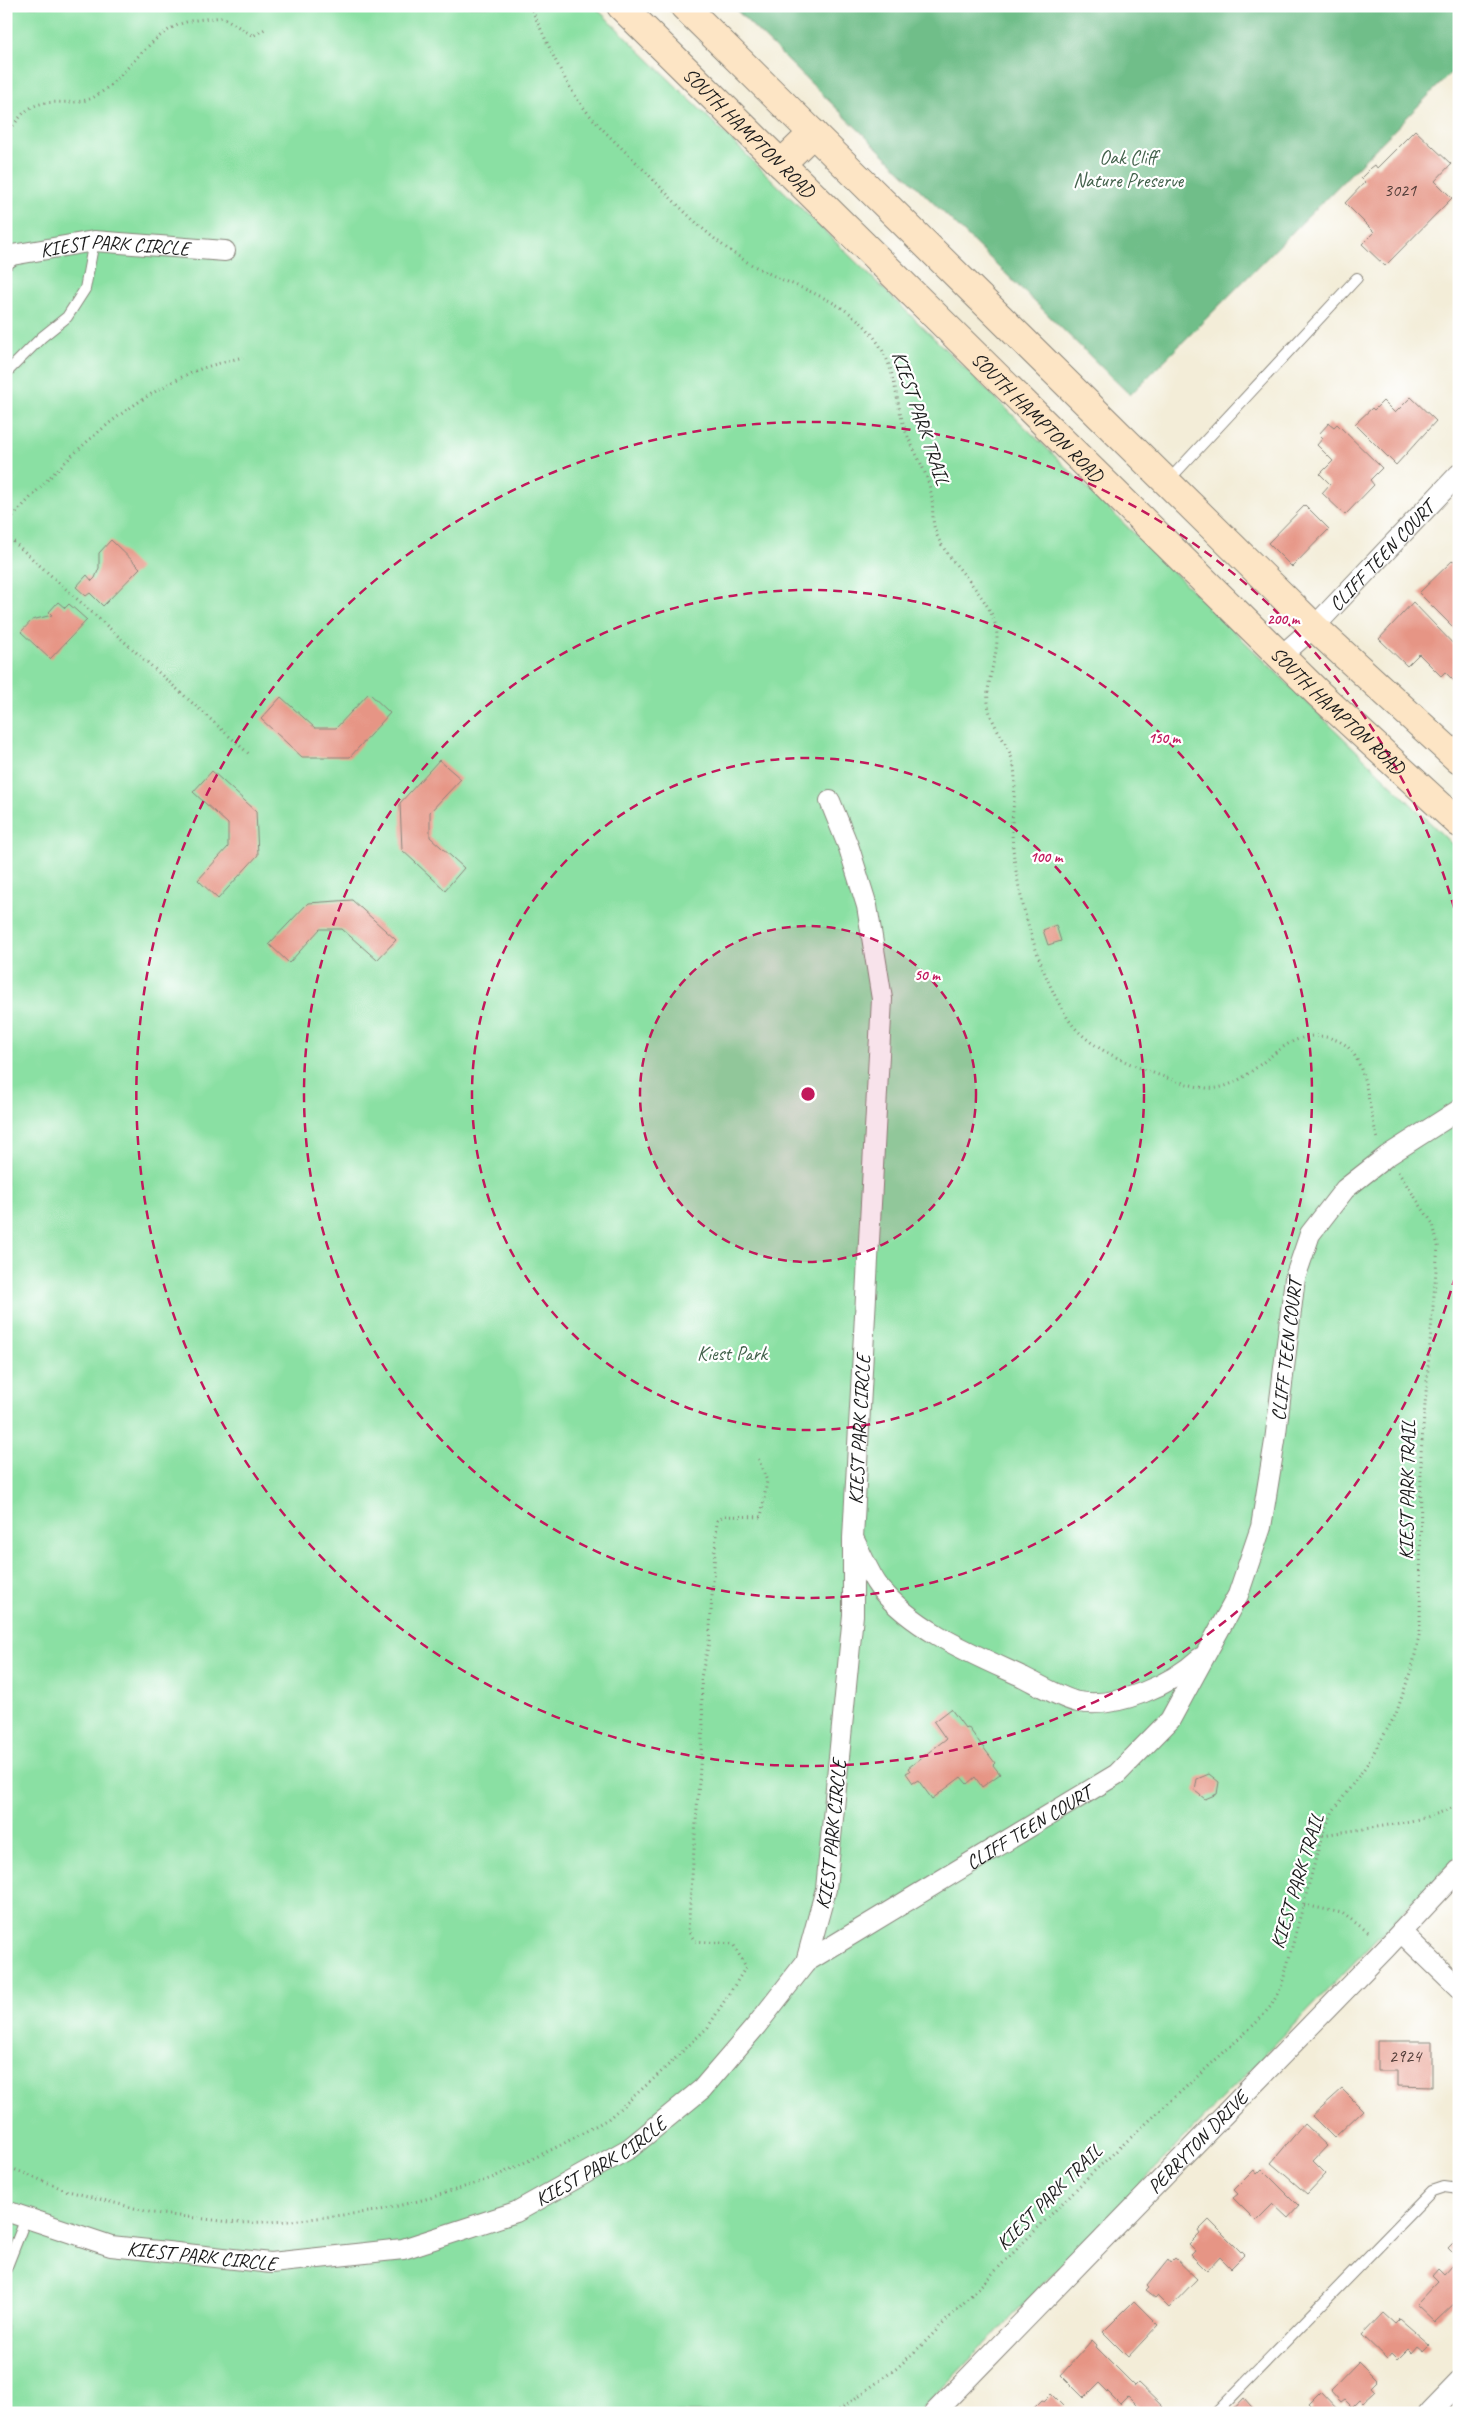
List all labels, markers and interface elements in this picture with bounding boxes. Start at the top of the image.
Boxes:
street label: SOUTH HAMPTON ROAD [678,62,821,204]
park label: Oak Cliff Nature Preserve [1073,145,1184,193]
house number: 3021 [1384,179,1417,201]
street label: KIEST PARK CIRCLE [38,228,193,262]
street label: SOUTH HAMPTON ROAD [966,346,1110,488]
street label: KIEST PARK TRAIL [886,348,956,489]
street label: CLIFF TEEN COURT [1323,492,1443,616]
text: 200 m [1267,610,1301,629]
street label: SOUTH HAMPTON ROAD [1265,641,1411,781]
text: 150 m [1148,729,1182,748]
text: 100 m [1030,848,1064,867]
text: 50 m [914,966,941,985]
centre of rings [799,1085,817,1103]
street label: CLIFF TEEN COURT [1265,1273,1308,1422]
park label: Kiest Park [697,1341,769,1366]
street label: KIEST PARK CIRCLE [842,1351,876,1505]
street label: KIEST PARK TRAIL [1393,1419,1421,1560]
street label: KIEST PARK CIRCLE [809,1755,851,1912]
street label: CLIFF TEEN COURT [961,1777,1100,1875]
street label: KIEST PARK TRAIL [1265,1810,1330,1952]
house number: 2924 [1389,2045,1423,2067]
street label: PERRYTON DRIVE [1142,2084,1255,2199]
street label: KIEST PARK CIRCLE [531,2109,674,2211]
street label: KIEST PARK TRAIL [991,2138,1108,2255]
street label: KIEST PARK CIRCLE [126,2235,281,2276]

